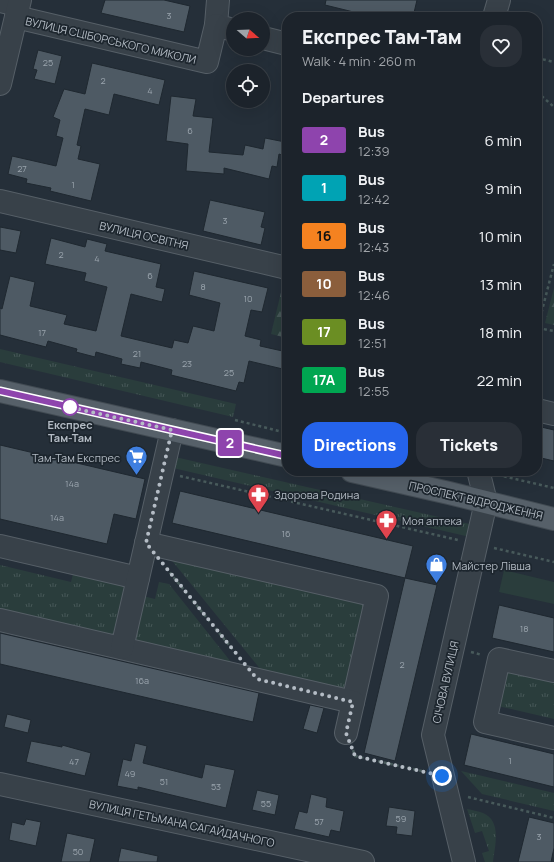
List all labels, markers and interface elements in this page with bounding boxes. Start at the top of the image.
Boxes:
house number: 3 [167,9,172,22]
north arrow [226,12,270,56]
map controls [226,12,270,108]
street label: ВУЛИЦЯ СЦІБОРСЬКОГО МИКОЛИ [24,13,198,67]
text: Експрес Там-Там [302,24,462,50]
button: heart [480,25,522,67]
text: Walk · 4 min · 260 m [302,52,416,70]
house number: 25 [43,56,53,69]
button: locate [226,64,270,108]
house number: 2 [100,74,106,87]
house number: 4 [147,84,153,97]
text: Departures [302,87,384,108]
text: Bus [358,121,385,142]
house number: 6 [187,124,193,137]
text: 2 [320,130,328,149]
text: 6 min [485,130,522,151]
text: 12:39 [358,142,390,160]
house number: 27 [17,162,27,175]
text: Bus [358,169,385,190]
house number: 1 [71,178,75,191]
text: 1 [321,178,327,197]
text: 9 min [485,178,522,199]
text: 12:42 [358,190,389,208]
house number: 3 [223,214,228,227]
street label: ВУЛИЦЯ ОСВІТНЯ [98,217,190,253]
text: Bus [358,217,385,238]
text: 16 [317,226,331,245]
text: 10 min [479,226,522,247]
text: 12:43 [358,238,389,256]
house number: 2 [58,248,64,261]
house number: 4 [94,252,100,265]
text: Bus [358,265,385,286]
house number: 6 [147,269,153,282]
text: 10 [316,274,332,293]
text: 13 min [480,274,522,295]
house number: 8 [200,280,206,293]
text: 12:46 [358,286,390,304]
house number: 10 [244,292,253,305]
text: Bus [358,313,385,334]
text: 17 [317,322,331,341]
text: 18 min [479,322,522,343]
house number: 17 [38,326,46,339]
text: 12:51 [358,334,387,352]
house number: 21 [133,347,141,360]
house number: 23 [182,357,192,370]
text: Bus [358,361,385,382]
house number: 25 [224,366,234,379]
text: 17А [313,370,335,389]
text: 22 min [477,370,522,391]
text: 12:55 [358,382,389,400]
marker: Експрес Там-Там [61,398,79,416]
place label: Експрес Там-Там [48,417,93,445]
button: Directions [302,422,408,468]
button: Tickets [416,422,522,468]
line badge: 2 [217,430,243,456]
text: 2 [226,433,234,452]
supermarket icon: Там-Там Експрес [123,444,149,477]
place label: Там-Там Експрес [32,450,120,465]
house number: 14а [65,477,79,490]
street label: ПРОСПЕКТ ВІДРОДЖЕННЯ [408,477,544,523]
pharmacy icon: Здорова Родина [245,481,271,514]
place label: Здорова Родина [274,487,359,502]
pharmacy icon: Моя аптека [373,507,399,540]
house number: 14а [50,511,64,524]
place label: Моя аптека [402,513,462,528]
house number: 16 [281,527,291,540]
shop icon: Майстер Лівша [424,552,450,585]
place label: Майстер Лівша [452,558,531,573]
house number: 18 [520,622,528,635]
street label: СІЧОВА ВУЛИЦЯ [428,639,462,725]
house number: 2 [399,658,405,671]
house number: 16а [135,674,149,687]
house number: 1 [508,754,512,767]
house number: 47 [69,755,79,768]
your location [432,766,452,786]
house number: 49 [125,767,135,780]
house number: 51 [160,775,168,788]
house number: 53 [211,780,221,793]
street label: ВУЛИЦЯ ГЕТЬМАНА САГАЙДАЧНОГО [88,796,276,850]
house number: 55 [261,797,271,810]
house number: 59 [396,812,406,825]
house number: 57 [314,815,324,828]
house number: 3 [537,830,542,843]
house number: 50 [73,845,83,858]

